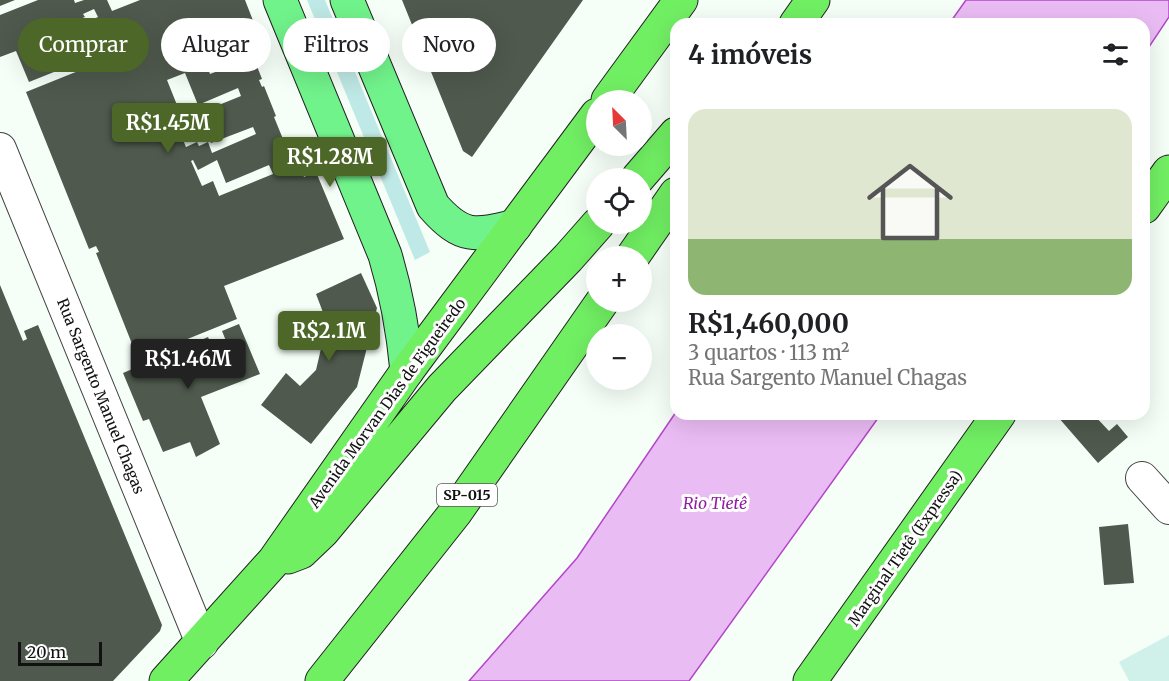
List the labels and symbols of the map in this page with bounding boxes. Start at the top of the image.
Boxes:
north arrow [586,90,652,156]
pin: R$1.45M [113,103,223,154]
pin: R$1.28M [275,137,385,188]
street label: Avenida Morvan Dias de Figueiredo [304,294,470,512]
street label: Rua Sargento Manuel Chagas [53,295,149,497]
pin: R$2.1M [280,311,378,362]
pin: R$1.46M [133,339,243,390]
street label: Marginal Tietê (Expressa) [844,466,966,630]
road number: SP-015 [437,484,497,506]
water label: Rio Tietê [683,493,747,513]
scale bar [18,639,102,666]

